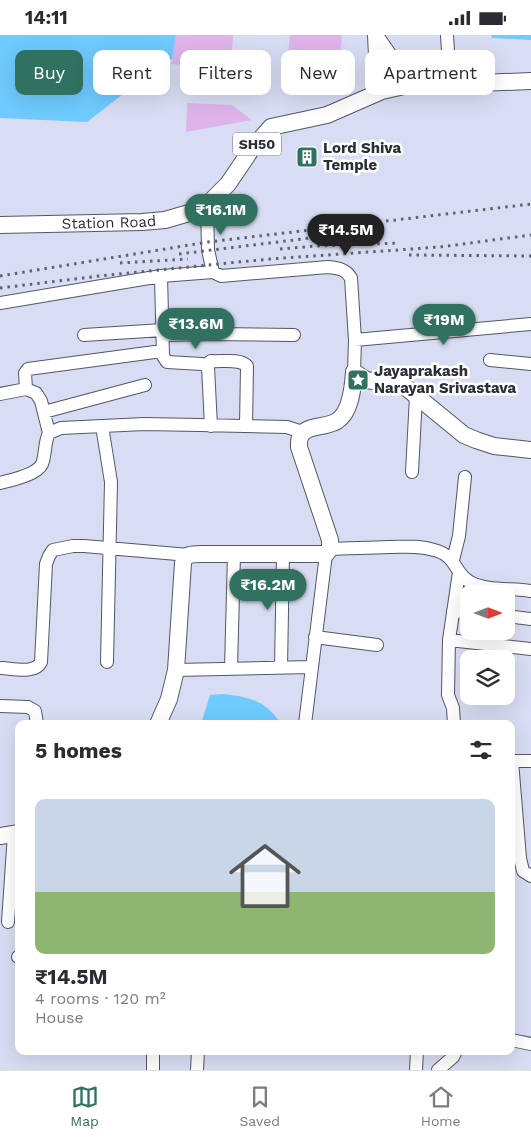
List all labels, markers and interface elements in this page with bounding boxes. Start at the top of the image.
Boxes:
text: 14:11 [25,6,68,29]
chip: Buy [15,50,83,95]
chip: Rent [93,50,170,95]
chip: Filters [180,50,271,95]
chip: New [281,50,355,95]
chip: Apartment [365,50,495,95]
road number: SH50 [233,133,281,155]
place label: Lord Shiva Temple [323,139,402,174]
building icon: Lord Shiva Temple [295,145,319,169]
pin: ₹16.1M [180,193,262,236]
text: ₹16.1M [196,200,246,219]
street label: Station Road [62,212,157,233]
pin: ₹14.5M [305,213,387,256]
text: ₹14.5M [318,220,374,239]
pin: ₹19M [414,303,474,346]
pin: ₹13.6M [155,307,237,350]
text: ₹19M [424,310,464,329]
text: ₹13.6M [169,314,223,333]
place label: Jayaprakash Narayan Srivastava [374,362,517,397]
place icon: Jayaprakash Narayan Srivastava [346,368,370,392]
pin: ₹16.2M [227,569,309,611]
text: ₹16.2M [240,575,296,594]
north arrow [460,585,515,640]
map controls [460,585,515,705]
button: layers [460,650,515,705]
icon: filters [467,736,495,764]
text: 5 homes [35,738,122,763]
icon: home [220,831,310,921]
text: ₹14.5M [35,964,108,989]
text: 4 rooms · 120 m² [35,989,166,1008]
text: House [35,1008,84,1027]
tab: Map [70,1083,99,1129]
tab: Saved [239,1083,280,1129]
tab: Home [421,1083,461,1129]

